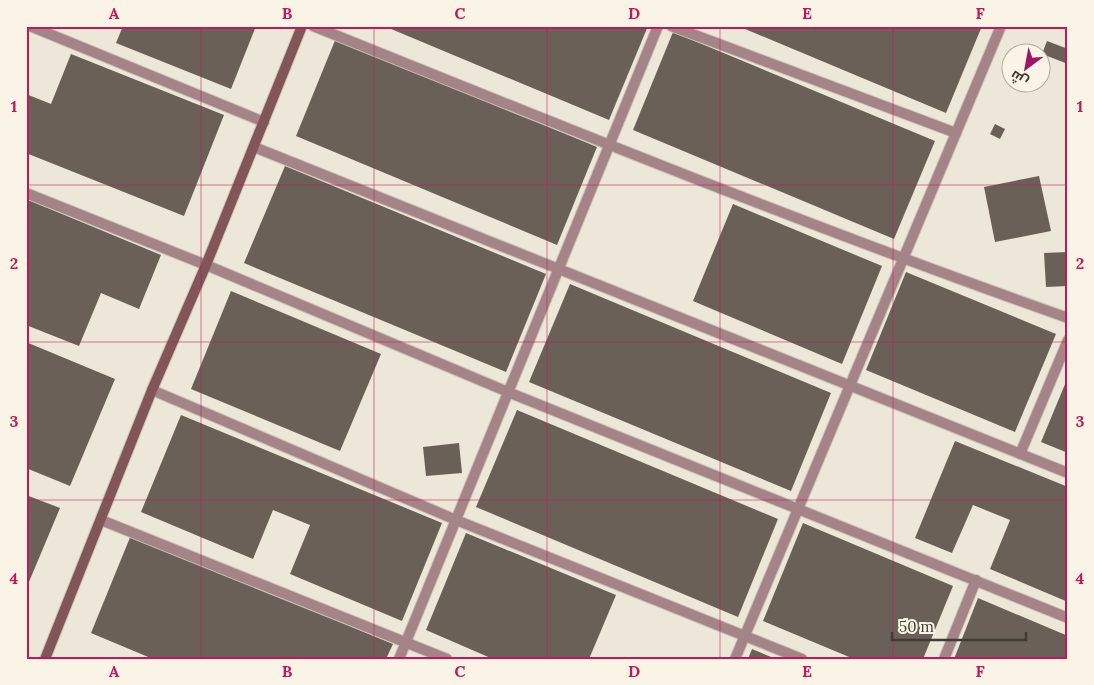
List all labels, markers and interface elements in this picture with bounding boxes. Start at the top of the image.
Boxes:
text: A [109,3,120,23]
text: B [282,3,293,23]
text: C [454,3,466,23]
text: D [628,3,640,23]
text: E [802,3,812,23]
text: F [975,3,985,23]
north arrow [1002,42,1052,92]
text: ش [1007,67,1031,91]
text: 1 [11,96,17,116]
text: 1 [1077,96,1083,116]
text: 2 [10,253,18,273]
text: 2 [1076,253,1084,273]
text: 3 [10,411,19,431]
text: 3 [1076,411,1085,431]
text: 4 [10,568,19,588]
text: 4 [1076,568,1085,588]
scale bar [892,610,1025,642]
text: 50 m [899,617,934,636]
text: A [109,661,120,681]
text: B [282,661,293,681]
text: C [454,661,466,681]
text: D [628,661,640,681]
text: E [802,661,812,681]
text: F [975,661,985,681]

